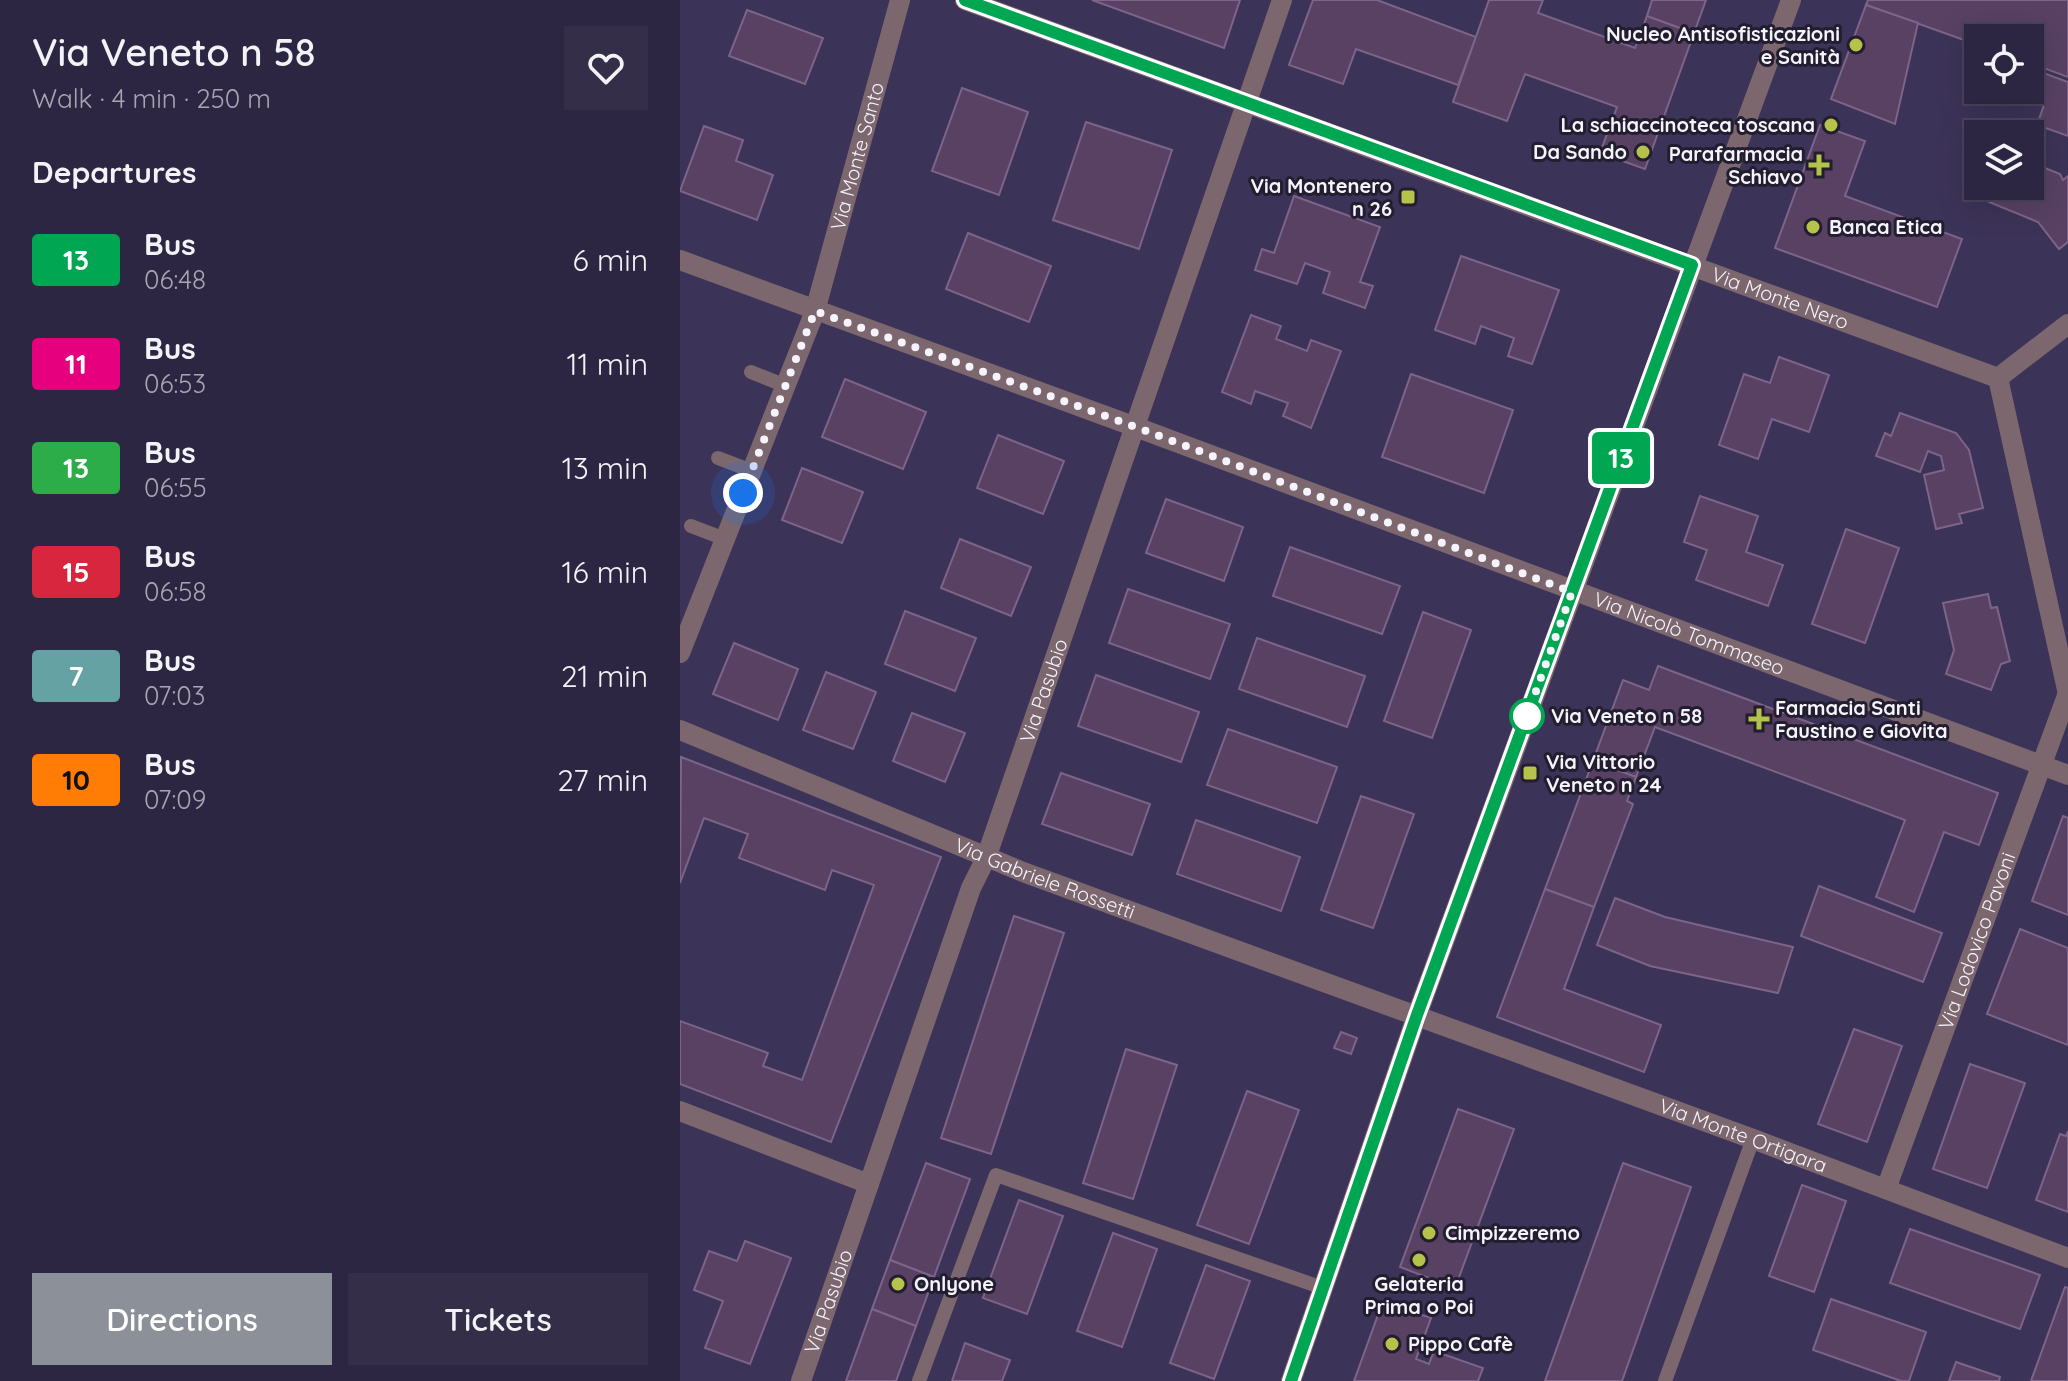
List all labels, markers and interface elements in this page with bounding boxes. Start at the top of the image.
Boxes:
place label: Nucleo Antisofisticazioni e Sanità [1606,21,1840,69]
map controls [1964,24,2044,200]
button: locate [1964,24,2044,104]
button: heart [564,26,648,110]
text: Via Veneto n 58 [32,28,316,76]
marker: Nucleo Antisofisticazioni e Sanità [1847,36,1865,54]
street label: Via Monte Santo [825,79,889,233]
text: Walk · 4 min · 250 m [32,82,271,115]
place label: La schiaccinoteca toscana [1561,112,1815,137]
marker: La schiaccinoteca toscana [1822,116,1840,134]
button: layers [1964,120,2044,200]
place label: Da Sando [1533,139,1627,164]
place label: Parafarmacia Schiavo [1669,141,1803,189]
marker: Da Sando [1634,143,1652,161]
text: Departures [32,153,197,191]
marker: Parafarmacia Schiavo [1810,156,1828,174]
place label: Via Montenero n 26 [1250,173,1392,221]
marker: Via Montenero n 26 [1399,188,1417,206]
place label: Banca Etica [1829,214,1942,239]
marker: Banca Etica [1804,218,1822,236]
text: Bus [144,225,196,263]
text: 6 min [573,241,648,279]
text: 13 [63,242,89,277]
street label: Via Monte Nero [1708,261,1852,334]
text: 06:48 [144,263,206,296]
text: Bus [144,329,196,367]
text: 11 min [566,345,648,383]
text: 11 [65,346,87,381]
text: 06:53 [144,367,206,400]
line badge: 13 [1585,432,1657,484]
text: Bus [144,433,196,471]
text: 13 [1608,440,1634,475]
text: 13 min [562,449,648,487]
text: 13 [63,450,89,485]
text: 06:55 [144,471,207,504]
your location [723,473,763,513]
text: Bus [144,537,196,575]
text: 16 min [561,553,648,591]
text: 15 [62,554,90,589]
text: 06:58 [144,575,207,608]
street label: Via Nicolò Tommaseo [1590,586,1788,680]
street label: Via Pasubio [1014,635,1073,746]
text: Bus [144,641,196,679]
text: 21 min [561,657,648,695]
text: 7 [68,658,84,693]
text: 07:03 [144,679,205,712]
place label: Farmacia Santi Faustino e Giovita [1775,695,1948,743]
marker: Via Veneto n 58 [1510,699,1544,733]
place label: Via Veneto n 58 [1551,703,1702,728]
marker: Farmacia Santi Faustino e Giovita [1750,710,1768,728]
text: Bus [144,745,196,783]
place label: Via Vittorio Veneto n 24 [1546,749,1662,797]
text: 27 min [557,761,648,799]
text: 10 [62,762,90,797]
marker: Via Vittorio Veneto n 24 [1521,764,1539,782]
text: 07:09 [144,783,206,816]
street label: Via Gabriele Rossetti [951,832,1139,924]
street label: Via Lodovico Pavoni [1933,849,2020,1033]
street label: Via Monte Ortigara [1656,1093,1831,1178]
place label: Cimpizzeremo [1445,1220,1580,1245]
marker: Cimpizzeremo [1420,1224,1438,1242]
street label: Via Pasubio [798,1246,857,1357]
marker: Gelateria Prima o Poi [1410,1251,1428,1269]
place label: Onlyone [914,1271,994,1296]
place label: Gelateria Prima o Poi [1364,1271,1474,1319]
button: Directions [32,1273,332,1365]
button: Tickets [348,1273,648,1365]
marker: Onlyone [889,1275,907,1293]
place label: Pippo Cafè [1408,1331,1513,1356]
marker: Pippo Cafè [1383,1335,1401,1353]

